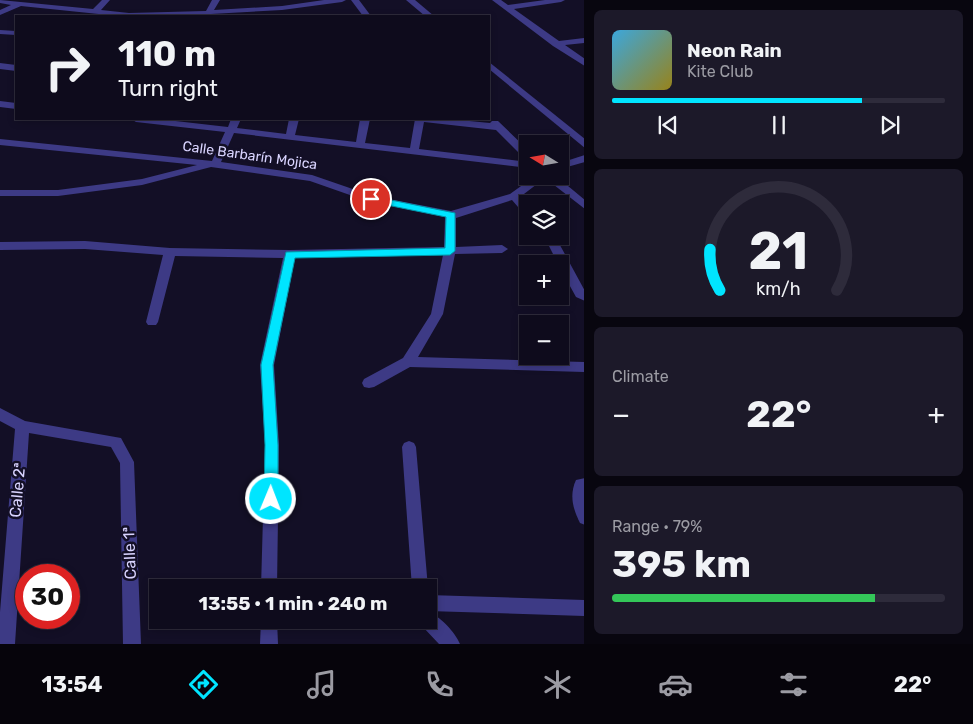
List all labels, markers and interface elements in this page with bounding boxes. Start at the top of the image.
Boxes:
text: 110 m [118,33,216,75]
icon: right [35,35,100,100]
text: Neon Rain [687,39,782,62]
text: Kite Club [687,62,753,81]
text: Turn right [118,75,218,102]
icon: previous [654,111,682,139]
icon: pause [765,111,793,139]
icon: next [876,111,904,139]
north arrow [519,135,569,185]
map controls [519,135,569,365]
street label: Calle Barbarín Mojica [182,138,318,173]
pin [350,178,392,220]
icon: arrive [357,185,385,213]
button: layers [519,195,569,245]
text: 21 [749,220,808,282]
button: + [519,255,569,305]
text: km/h [756,278,801,299]
button: − [519,315,569,365]
text: Climate [612,367,669,386]
text: 22° [746,391,811,437]
text: − [612,398,630,431]
text: + [928,398,945,431]
street label: Calle 2ª [6,462,29,518]
position arrow [244,472,296,524]
text: Range · 79% [612,517,703,536]
street label: Calle 1ª [119,526,140,580]
text: 395 km [612,541,751,587]
speed limit sign: 30 [15,564,80,629]
text: 13:55 · 1 min · 240 m [199,592,387,615]
icon: directions [186,667,221,702]
icon: music [304,667,339,702]
icon: phone [422,667,457,702]
icon: climate [540,667,575,702]
icon: car [658,667,693,702]
icon: filters [776,667,811,702]
text: 13:54 [42,671,103,698]
text: 22° [894,671,931,698]

